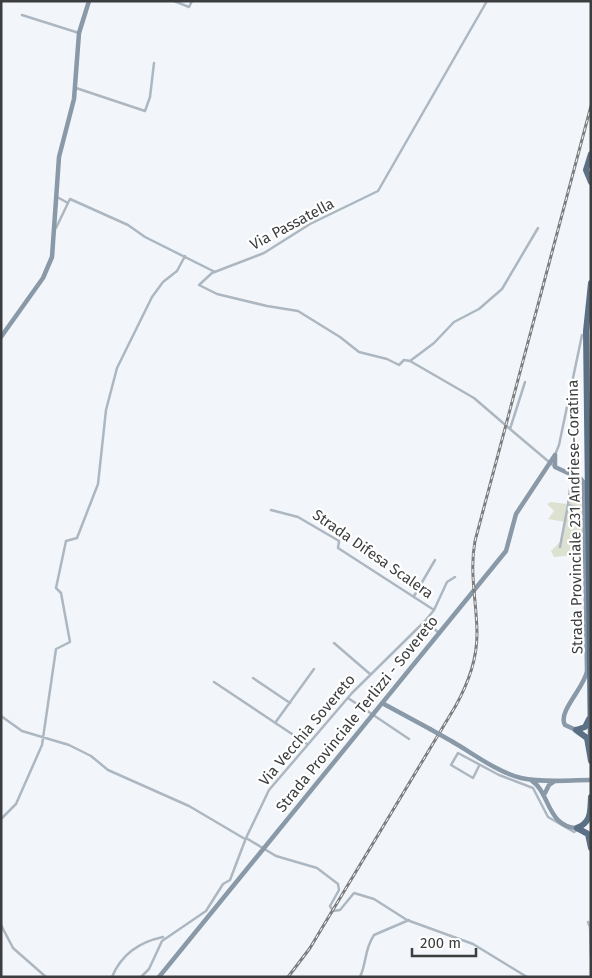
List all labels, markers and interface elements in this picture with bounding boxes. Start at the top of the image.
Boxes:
street label: Via Passatella [247,194,337,254]
street label: Strada Provinciale 231 Andriese-Coratina [564,380,586,654]
street label: Strada Difesa Scalera [309,506,437,602]
street label: Strada Provinciale Terlizzi - Sovereto [272,612,442,816]
street label: Via Vecchia Sovereto [255,671,359,789]
scale bar [412,926,476,958]
text: 200 m [420,934,461,952]

